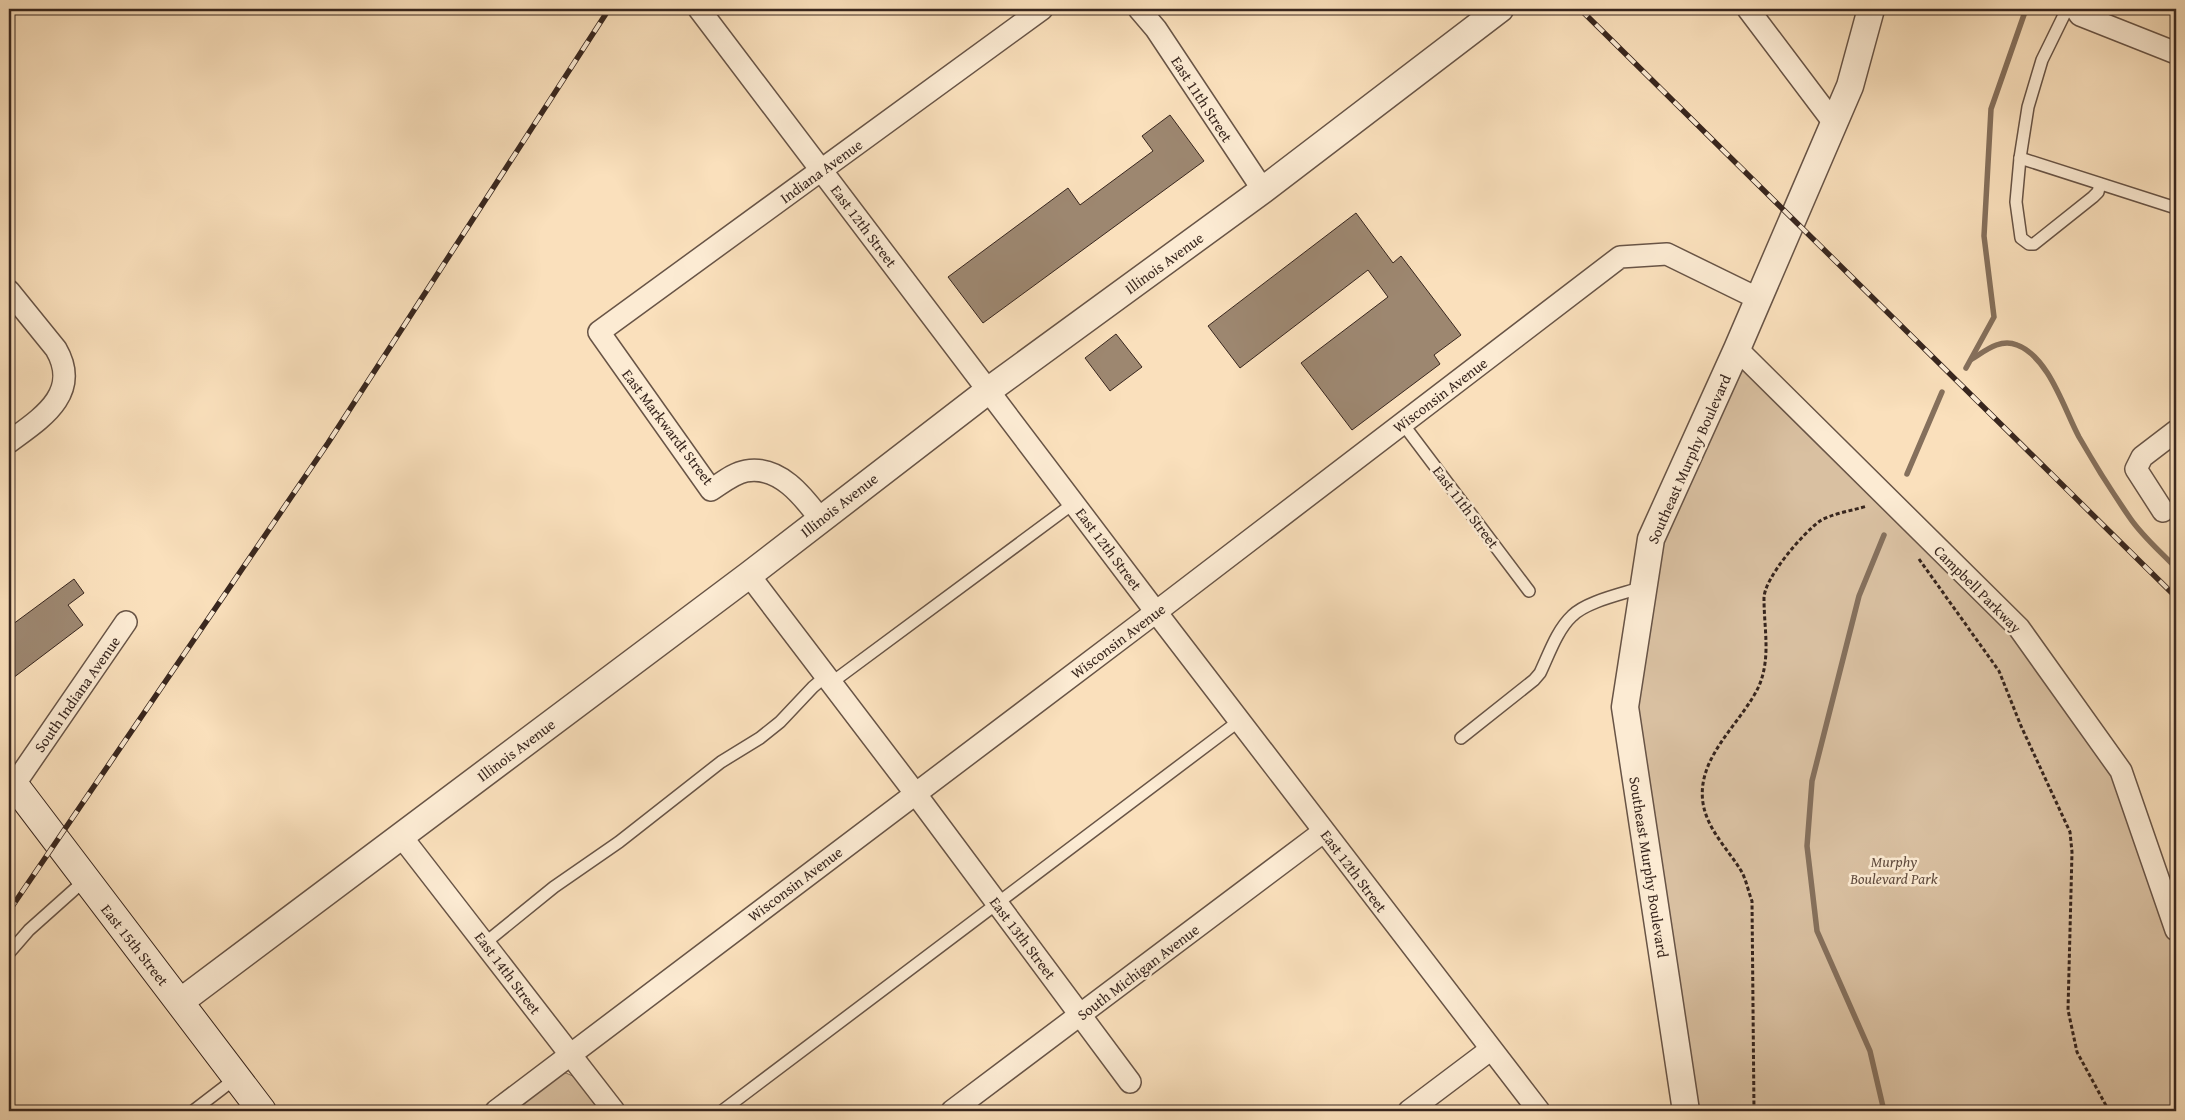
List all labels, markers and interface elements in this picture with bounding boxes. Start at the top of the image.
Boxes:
street label: East 11th Street [1166,52,1238,147]
street label: Indiana Avenue [775,134,867,208]
street label: East 12th Street [826,180,902,272]
street label: Illinois Avenue [1120,227,1208,299]
street label: Wisconsin Avenue [1388,352,1492,438]
street label: East Markwardt Street [617,365,719,490]
street label: Southeast Murphy Boulevard [1642,371,1736,547]
street label: East 11th Street [1428,461,1504,553]
street label: Illinois Avenue [796,468,882,542]
street label: East 12th Street [1071,503,1147,595]
street label: Campbell Parkway [1930,541,2027,638]
street label: Wisconsin Avenue [1066,598,1170,684]
street label: South Indiana Avenue [29,632,125,756]
street label: Illinois Avenue [473,714,559,786]
street label: Southeast Murphy Boulevard [1624,775,1674,959]
street label: East 12th Street [1316,825,1392,917]
street label: Wisconsin Avenue [743,841,847,927]
park label: Murphy Boulevard Park [1849,851,1938,889]
street label: East 13th Street [985,892,1061,984]
street label: East 15th Street [96,900,174,991]
street label: South Michigan Avenue [1073,919,1203,1025]
street label: East 14th Street [470,927,546,1019]

